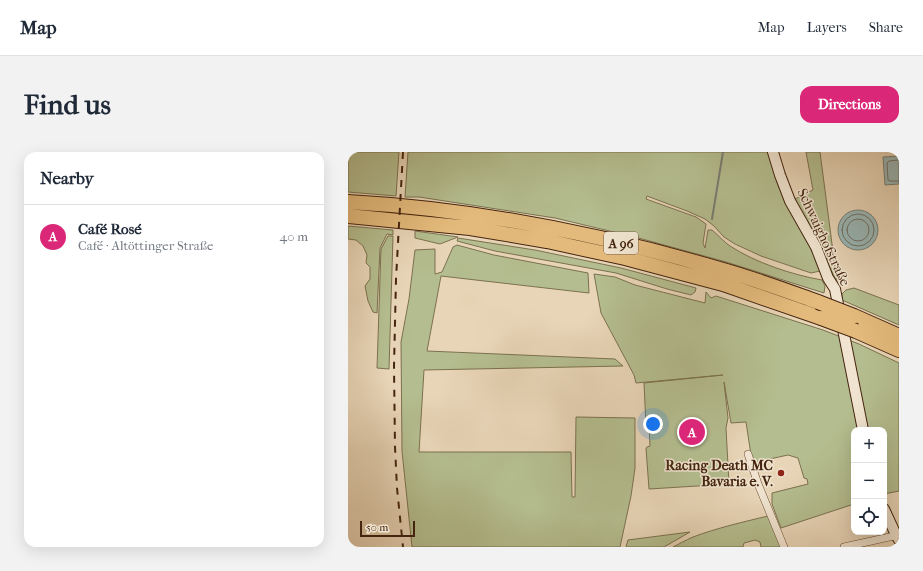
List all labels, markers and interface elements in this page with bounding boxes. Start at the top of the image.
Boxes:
text: Map [20,17,56,39]
text: Map [758,19,785,36]
text: Layers [807,19,847,36]
text: Share [869,19,903,36]
button: Directions [800,86,899,123]
text: Find us [24,88,111,121]
text: Nearby [40,168,94,188]
street label: Schwaighofstraße [793,186,854,289]
text: Café Rosé [78,220,142,238]
text: A [49,229,57,244]
text: 40 m [280,229,308,244]
road number: A 96 [604,232,638,254]
text: Café · Altöttinger Straße [78,238,213,253]
your location [643,414,663,434]
pin: A [679,417,705,447]
map controls [851,427,887,535]
button: + [851,427,887,463]
place label: Racing Death MC Bavaria e. V. [665,457,773,490]
button: − [851,463,887,499]
marker: Racing Death MC Bavaria e. V. [776,468,786,478]
button: locate [851,499,887,535]
scale bar [360,519,415,538]
text: 50 m [366,521,388,534]

